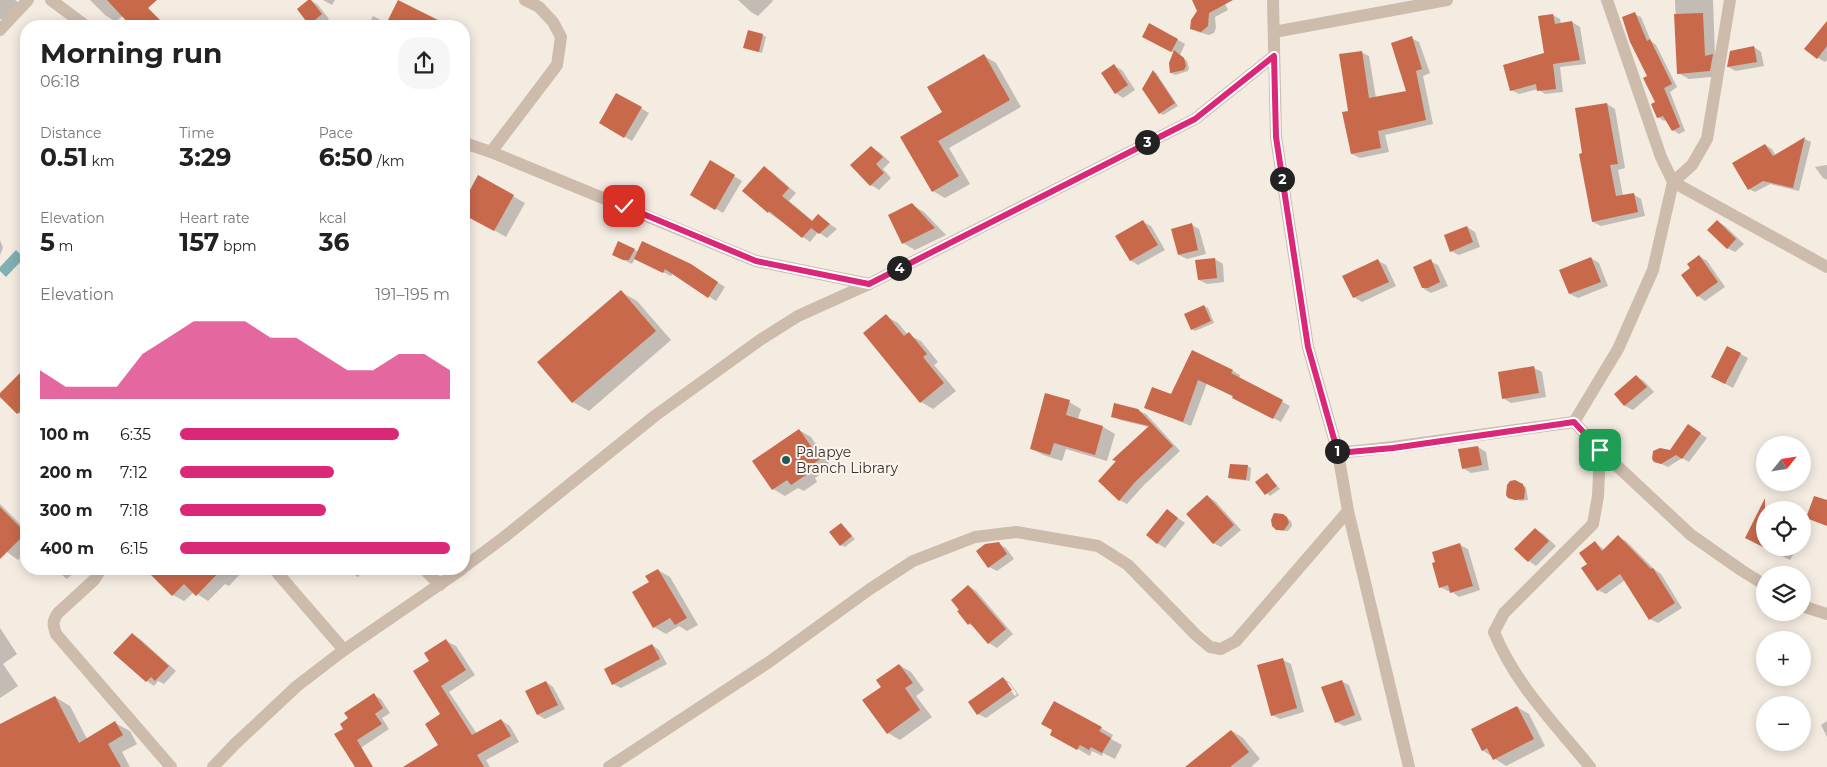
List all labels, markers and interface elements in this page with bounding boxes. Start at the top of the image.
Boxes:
text: Morning run [40,36,222,70]
button: share [398,37,450,89]
text: 06:18 [40,72,80,91]
text: Distance [40,124,102,142]
text: Time [179,124,214,142]
text: Pace [319,124,353,142]
pin: 3 [1134,130,1160,154]
text: 3 [1143,133,1152,151]
text: 0.51 [40,142,88,172]
text: 3:29 [179,142,231,172]
text: 6:50 [319,142,373,172]
text: km [88,152,115,170]
text: /km [373,152,405,170]
pin: 2 [1270,166,1294,192]
text: 2 [1278,170,1287,188]
pin [603,185,645,227]
icon: check [610,192,638,220]
text: Elevation [40,209,105,227]
text: Heart rate [179,209,250,227]
text: kcal [319,209,347,227]
text: 5 [40,227,55,257]
text: 157 [179,227,219,257]
text: 36 [319,227,349,257]
text: m [55,237,73,255]
text: bpm [219,237,257,255]
pin: 4 [886,256,912,280]
text: 4 [895,259,904,277]
text: Elevation [40,285,114,304]
text: 191–195 m [375,285,450,304]
text: 100 m [40,425,89,444]
text: 6:35 [120,425,151,444]
pin [1579,429,1621,471]
icon: arrive [1586,436,1614,464]
north arrow [1756,436,1811,491]
map controls [1756,436,1811,751]
pin: 1 [1324,438,1350,464]
text: 1 [1335,442,1340,460]
place label: Palapye Branch Library [796,443,899,477]
marker: Palapye Branch Library [780,454,792,466]
text: 200 m [40,463,92,482]
text: 7:12 [120,463,147,482]
text: 300 m [40,501,93,520]
text: 7:18 [120,501,148,520]
button: locate [1756,501,1811,556]
text: 400 m [40,539,94,558]
text: 6:15 [120,539,148,558]
button: layers [1756,566,1811,621]
button: + [1756,631,1811,686]
button: − [1756,696,1811,751]

